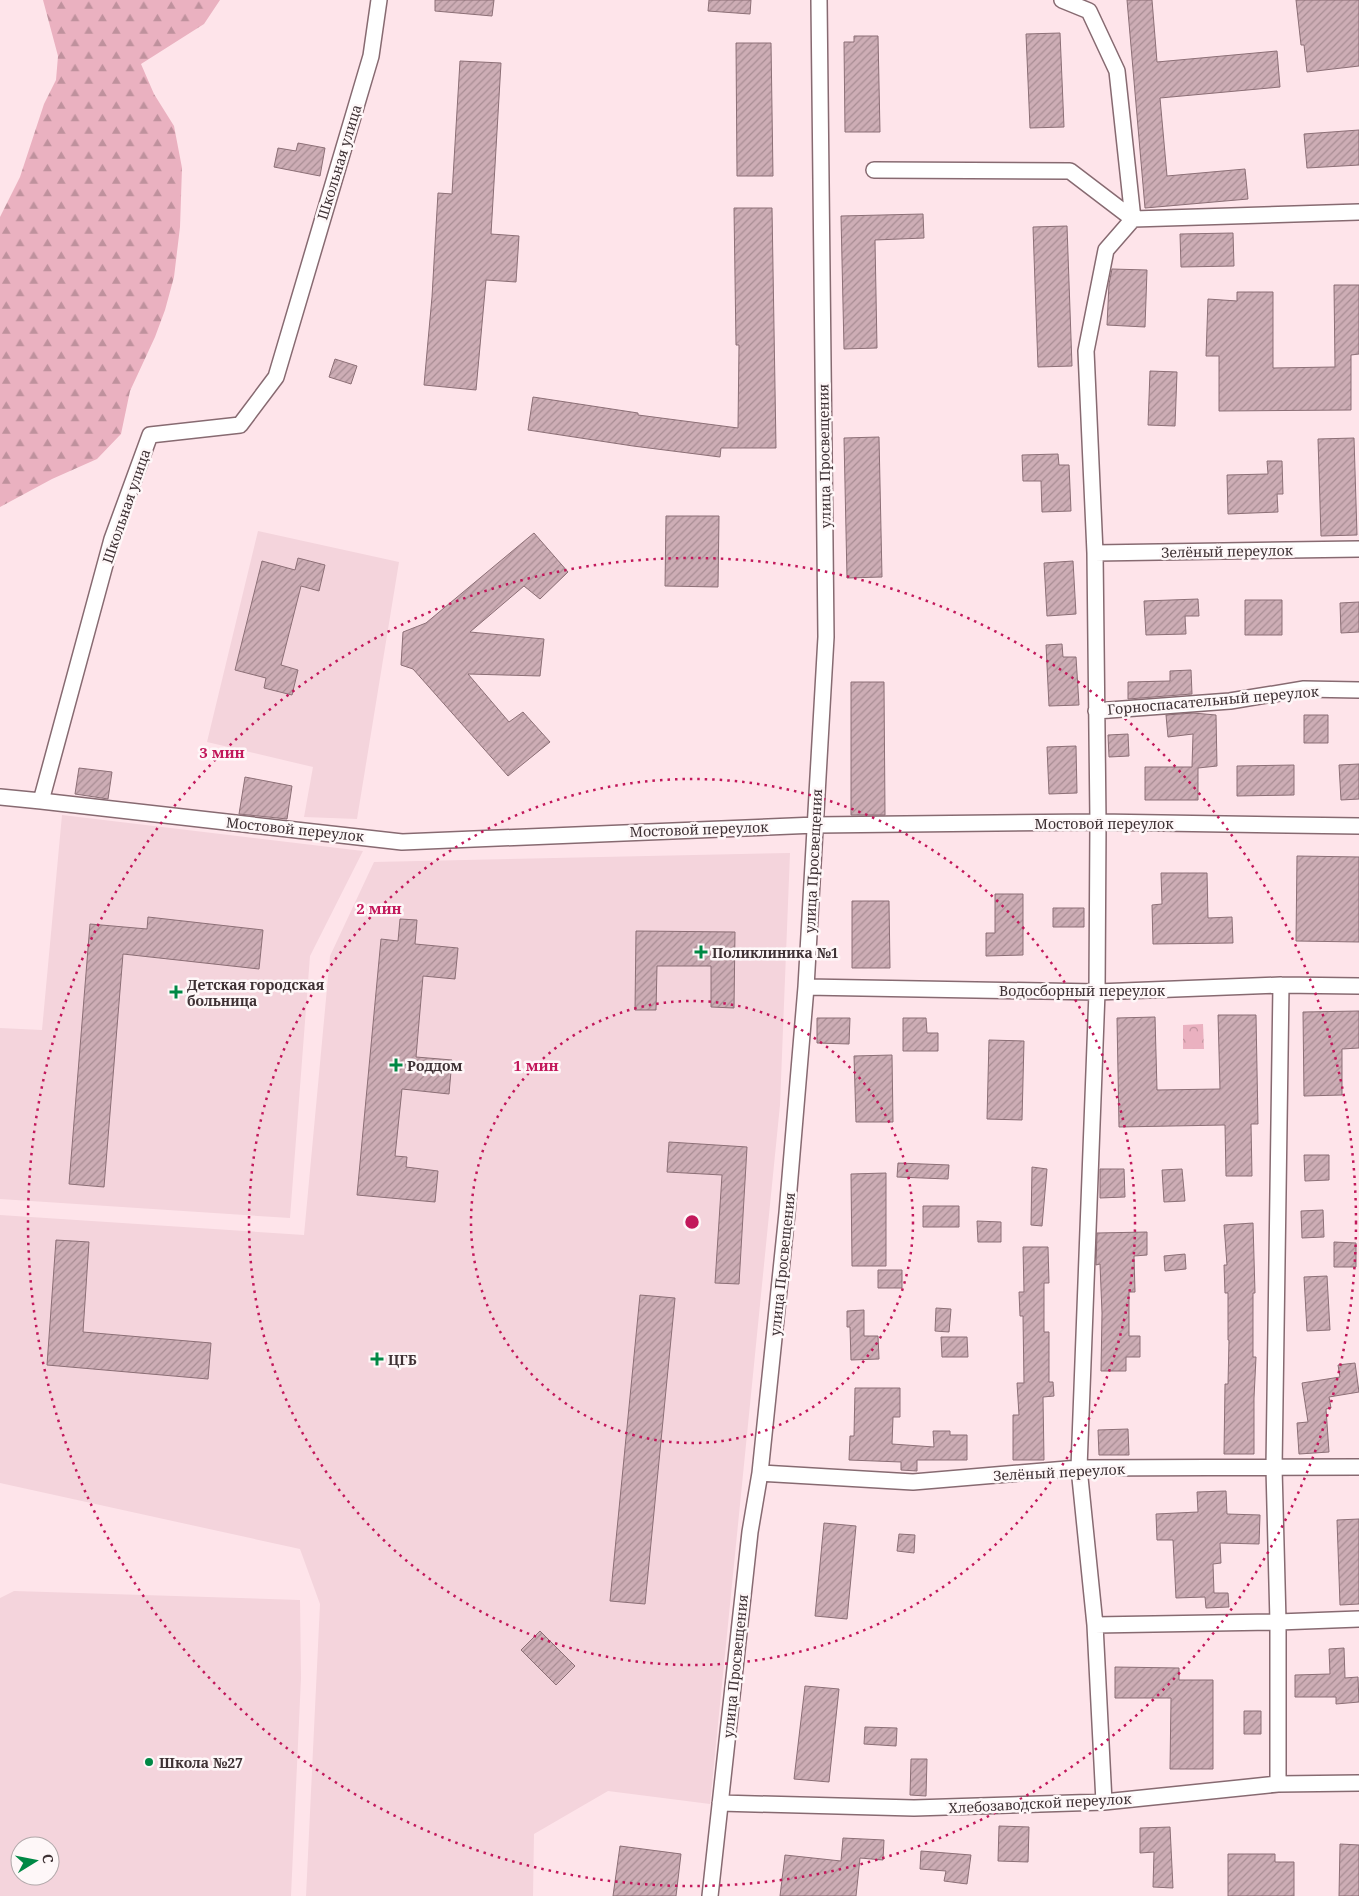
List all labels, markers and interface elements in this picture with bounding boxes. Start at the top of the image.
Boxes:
street label: Школьная улица [312,102,366,222]
street label: улица Просвещения [813,384,835,528]
street label: Школьная улица [98,446,154,566]
street label: Зелёный переулок [1161,540,1294,562]
street label: Горноспасательный переулок [1106,681,1320,719]
text: 3 мин [199,742,245,762]
street label: улица Просвещения [800,788,826,934]
street label: Мостовой переулок [225,812,366,846]
street label: Мостовой переулок [1035,814,1174,833]
street label: Мостовой переулок [629,817,769,841]
text: 2 мин [356,898,402,918]
place label: Поликлиника №1 [712,943,839,962]
marker: Поликлиника №1 [694,945,708,959]
place label: Детская городская больница [187,975,325,1010]
street label: Водосборный переулок [999,981,1166,1000]
marker: Детская городская больница [169,985,183,999]
text: 1 мин [513,1055,559,1075]
place label: Роддом [407,1056,462,1075]
marker: Роддом [389,1058,403,1072]
street label: улица Просвещения [765,1191,799,1337]
centre of rings [683,1213,701,1231]
place label: ЦГБ [388,1350,417,1369]
marker: ЦГБ [370,1352,384,1366]
street label: Зелёный переулок [993,1459,1126,1485]
street label: улица Просвещения [718,1593,752,1739]
place label: Школа №27 [159,1753,243,1772]
marker: Школа №27 [143,1756,155,1768]
street label: Хлебозаводской переулок [948,1789,1133,1817]
north arrow [10,1836,60,1886]
text: С [38,1852,58,1865]

